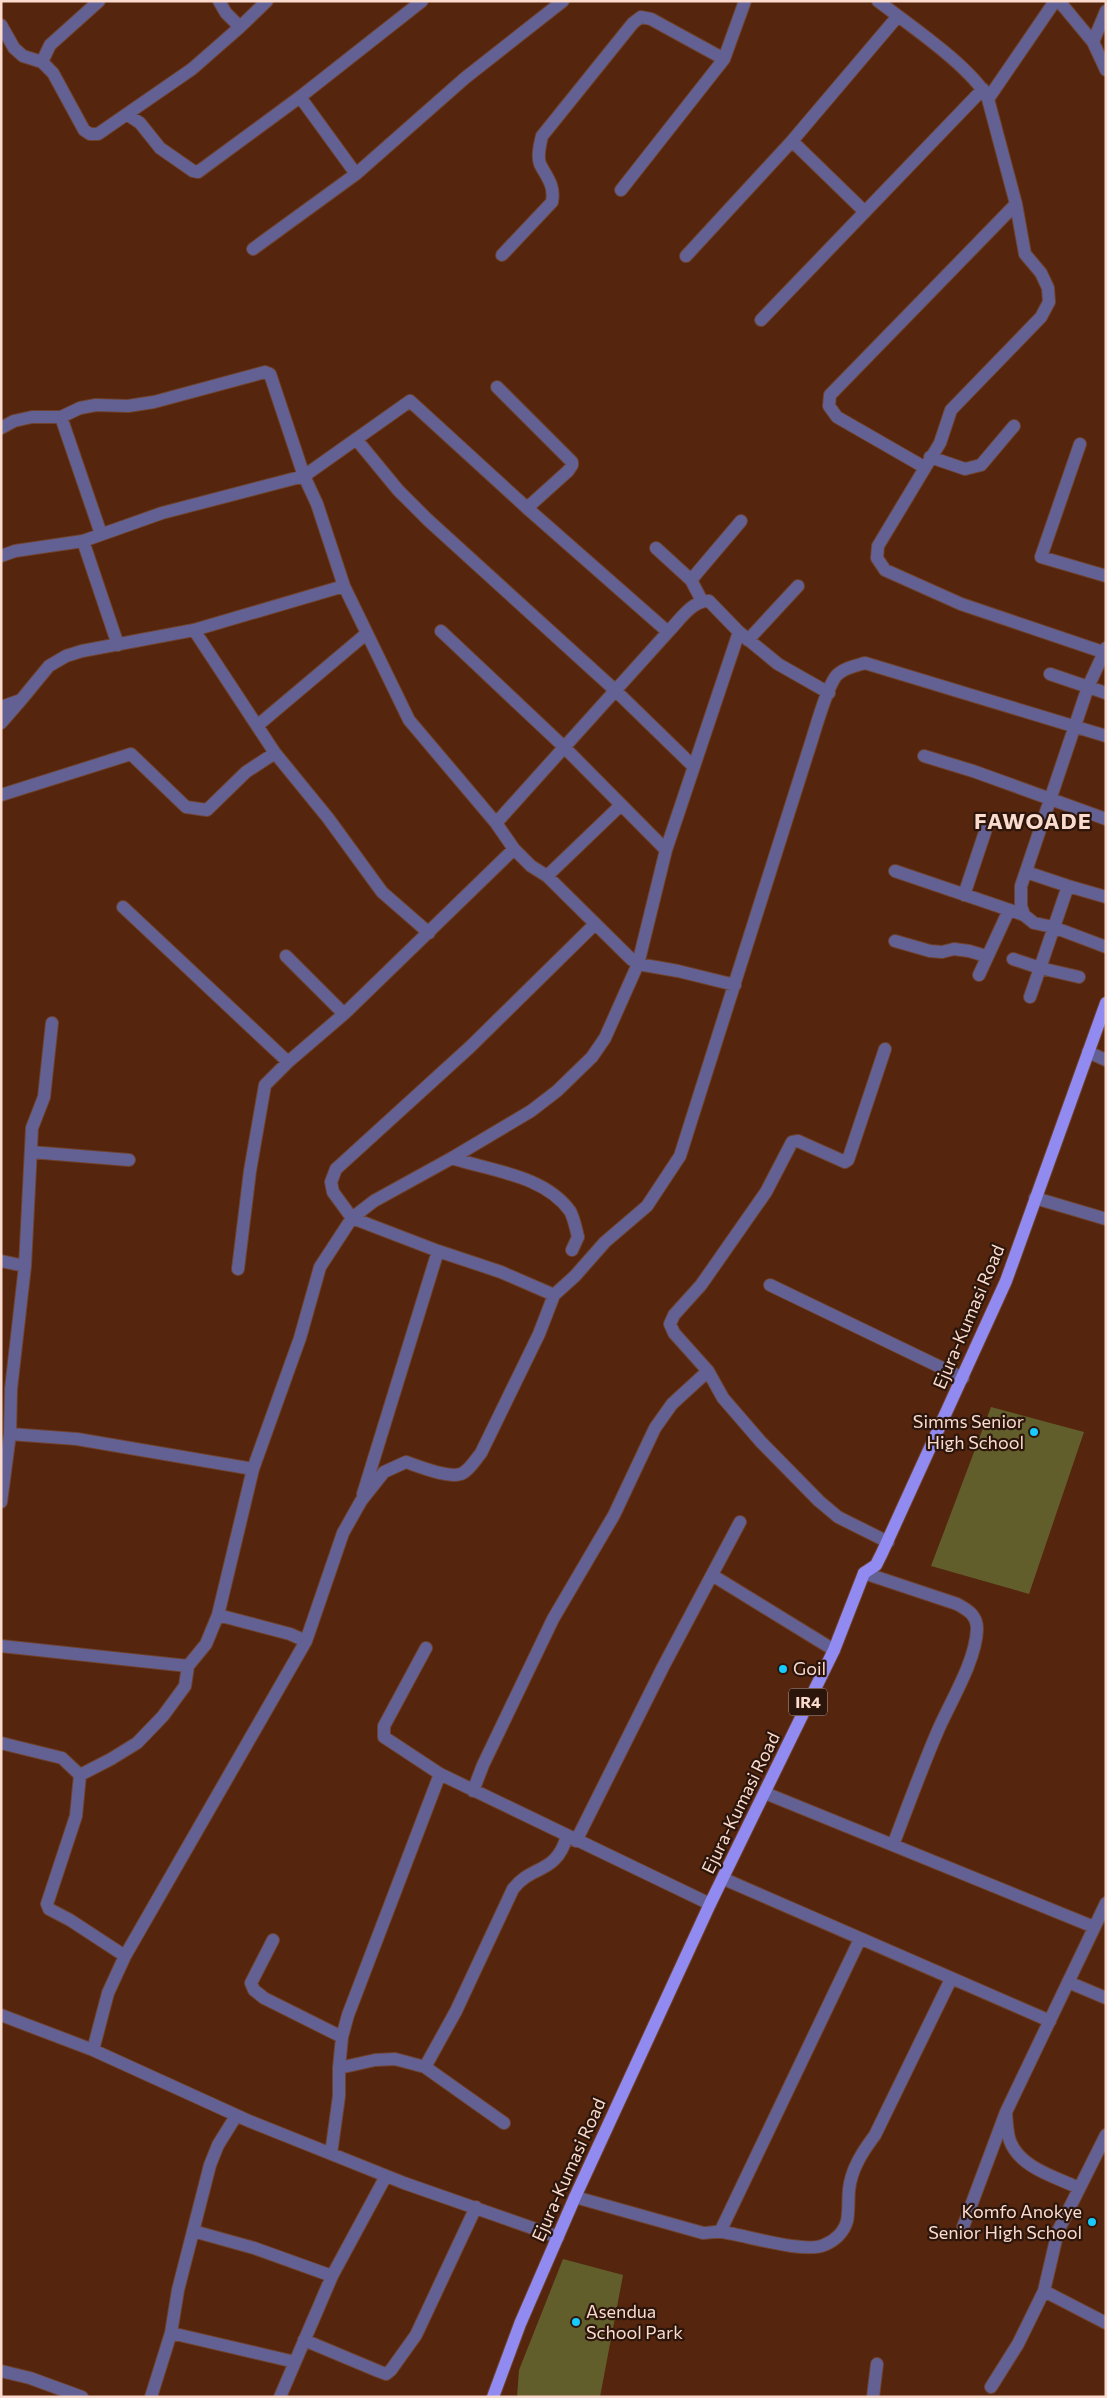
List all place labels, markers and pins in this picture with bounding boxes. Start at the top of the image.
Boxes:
place label: Simms Senior High School [913,1410,1024,1453]
marker: Simms Senior High School [1028,1426,1040,1438]
place label: Goil [793,1657,826,1679]
marker: Goil [777,1663,789,1675]
place label: Komfo Anokye Senior High School [928,2200,1082,2243]
marker: Komfo Anokye Senior High School [1086,2216,1098,2228]
place label: Asendua School Park [586,2300,683,2343]
marker: Asendua School Park [570,2316,582,2328]

